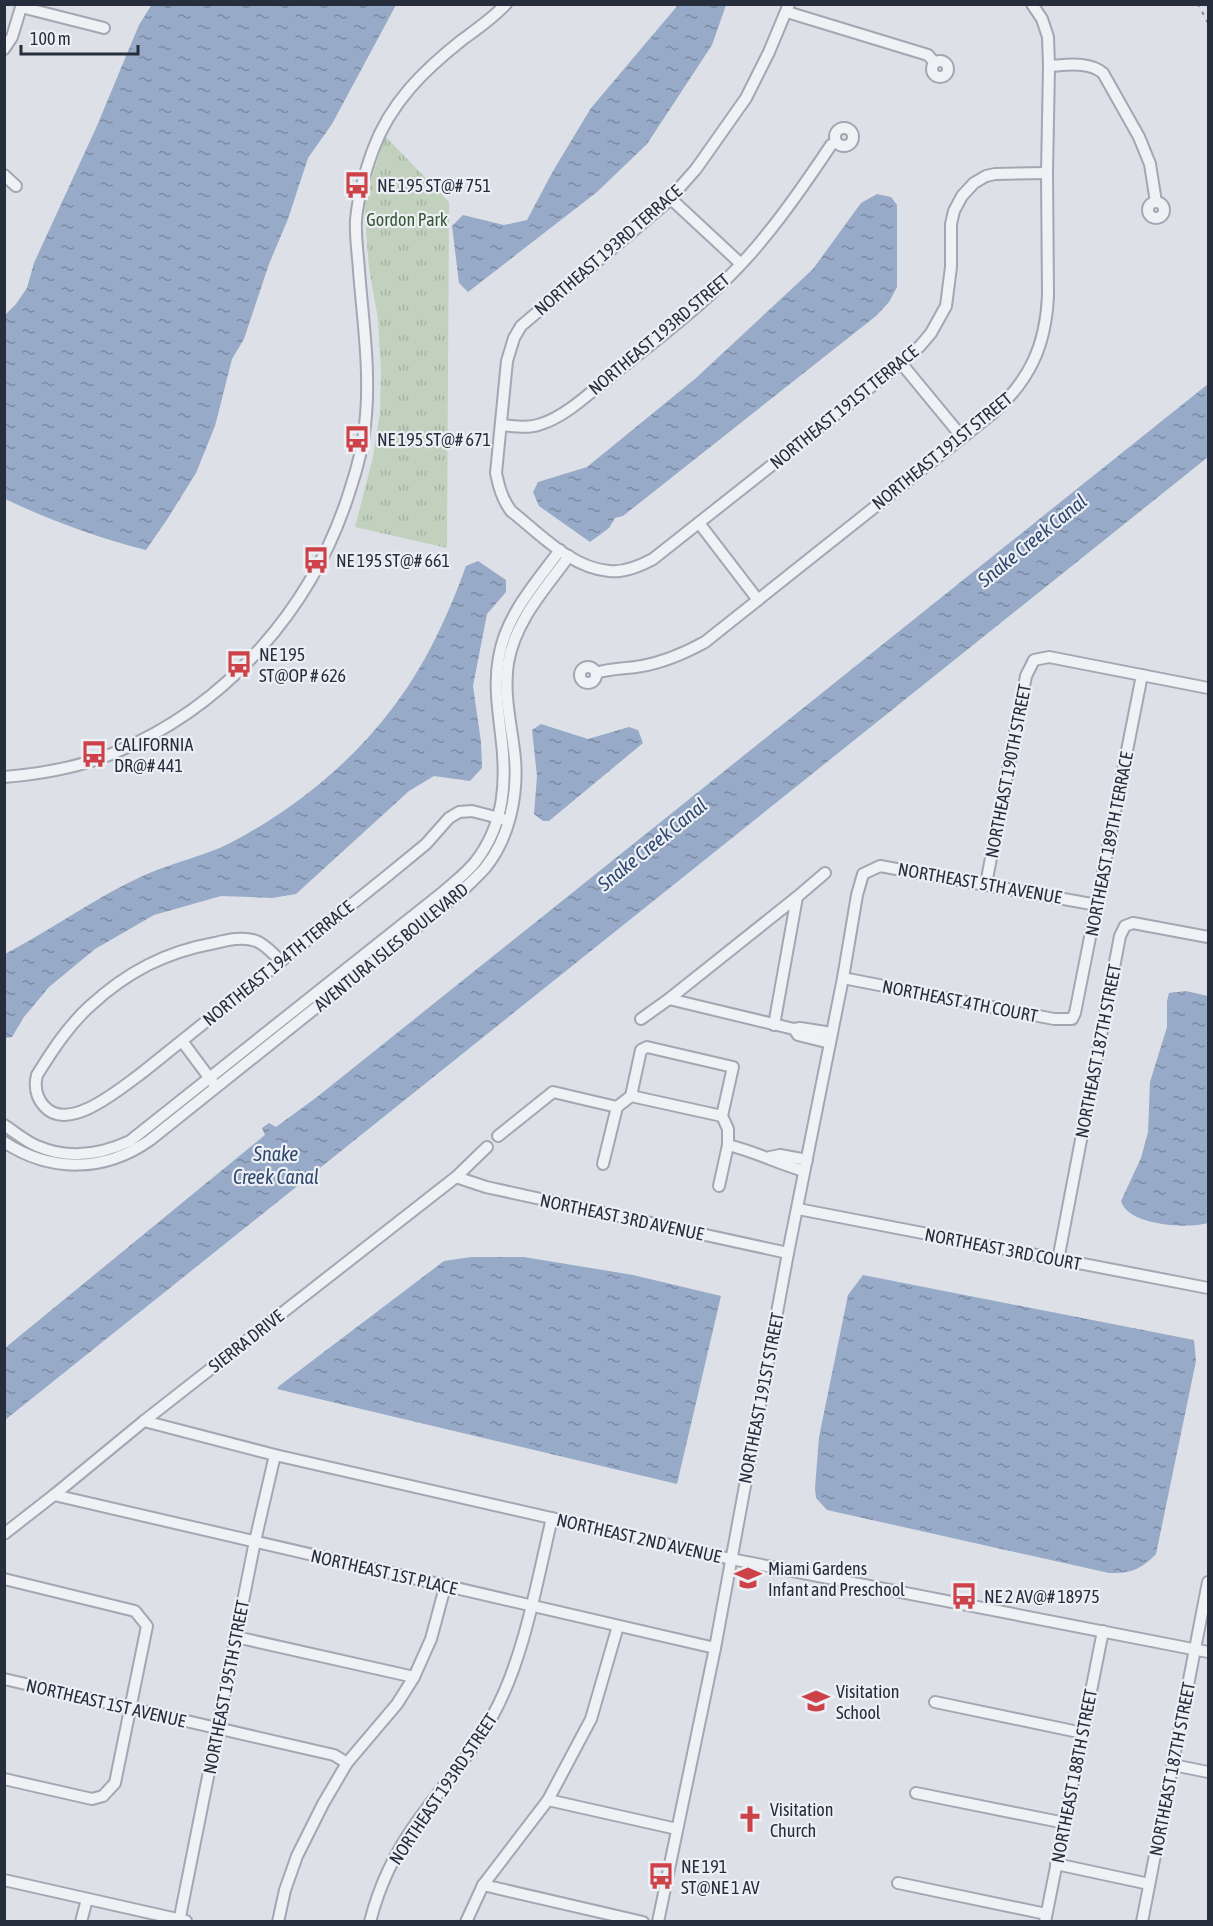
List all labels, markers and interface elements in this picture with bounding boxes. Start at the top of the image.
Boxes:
scale bar [21,18,138,56]
text: 100 m [30,28,71,49]
bus stop icon: NE 195 ST@# 751 [342,170,372,200]
place label: NE 195 ST@# 751 [377,175,491,196]
street label: NORTHEAST 193RD TERRACE [530,180,686,320]
park label: Gordon Park [366,209,448,230]
street label: NORTHEAST 193RD STREET [584,269,734,399]
street label: NORTHEAST 191ST TERRACE [766,341,923,473]
street label: NORTHEAST 191ST STREET [868,388,1016,514]
bus stop icon: NE 195 ST@# 671 [342,424,372,454]
place label: NE 195 ST@# 671 [377,429,491,450]
water label: Snake Creek Canal [972,489,1091,592]
bus stop icon: NE 195 ST@# 661 [301,545,331,575]
place label: NE 195 ST@# 661 [336,550,450,571]
place label: NE 195 ST@OP # 626 [259,644,346,686]
bus stop icon: NE 195 ST@OP # 626 [224,649,254,679]
street label: NORTHEAST 190TH STREET [981,682,1035,860]
place label: CALIFORNIA DR@# 441 [114,734,193,776]
bus stop icon: CALIFORNIA DR@# 441 [79,739,109,769]
street label: NORTHEAST 189TH TERRACE [1081,750,1137,938]
water label: Snake Creek Canal [592,793,711,896]
street label: NORTHEAST 5TH AVENUE [896,858,1064,908]
street label: AVENTURA ISLES BOULEVARD [310,878,472,1016]
street label: NORTHEAST 194TH TERRACE [199,896,358,1030]
street label: NORTHEAST 187TH STREET [1071,962,1125,1140]
street label: NORTHEAST 4TH COURT [880,976,1040,1026]
water label: Snake Creek Canal [233,1142,319,1188]
street label: NORTHEAST 3RD AVENUE [538,1189,706,1245]
street label: NORTHEAST 3RD COURT [923,1224,1083,1274]
street label: SIERRA DRIVE [204,1305,288,1377]
street label: NORTHEAST 191ST STREET [734,1311,788,1485]
street label: NORTHEAST 2ND AVENUE [555,1509,724,1567]
street label: NORTHEAST 1ST PLACE [309,1545,460,1599]
place label: Miami Gardens Infant and Preschool [768,1558,905,1600]
school or university icon: Miami Gardens Infant and Preschool [733,1563,763,1593]
bus stop icon: NE 2 AV@# 18975 [949,1581,979,1611]
place label: NE 2 AV@# 18975 [984,1586,1100,1607]
street label: NORTHEAST 195TH STREET [199,1598,253,1776]
street label: NORTHEAST 1ST AVENUE [24,1674,188,1732]
street label: NORTHEAST 187TH STREET [1145,1680,1199,1858]
place label: Visitation School [836,1681,900,1723]
school or university icon: Visitation School [801,1686,831,1716]
street label: NORTHEAST 188TH STREET [1047,1687,1101,1865]
street label: NORTHEAST 193RD STREET [385,1709,501,1868]
place label: Visitation Church [770,1799,834,1841]
church icon: Visitation Church [735,1804,765,1834]
place label: NE 191 ST@NE 1 AV [681,1856,760,1898]
bus stop icon: NE 191 ST@NE 1 AV [646,1861,676,1891]

